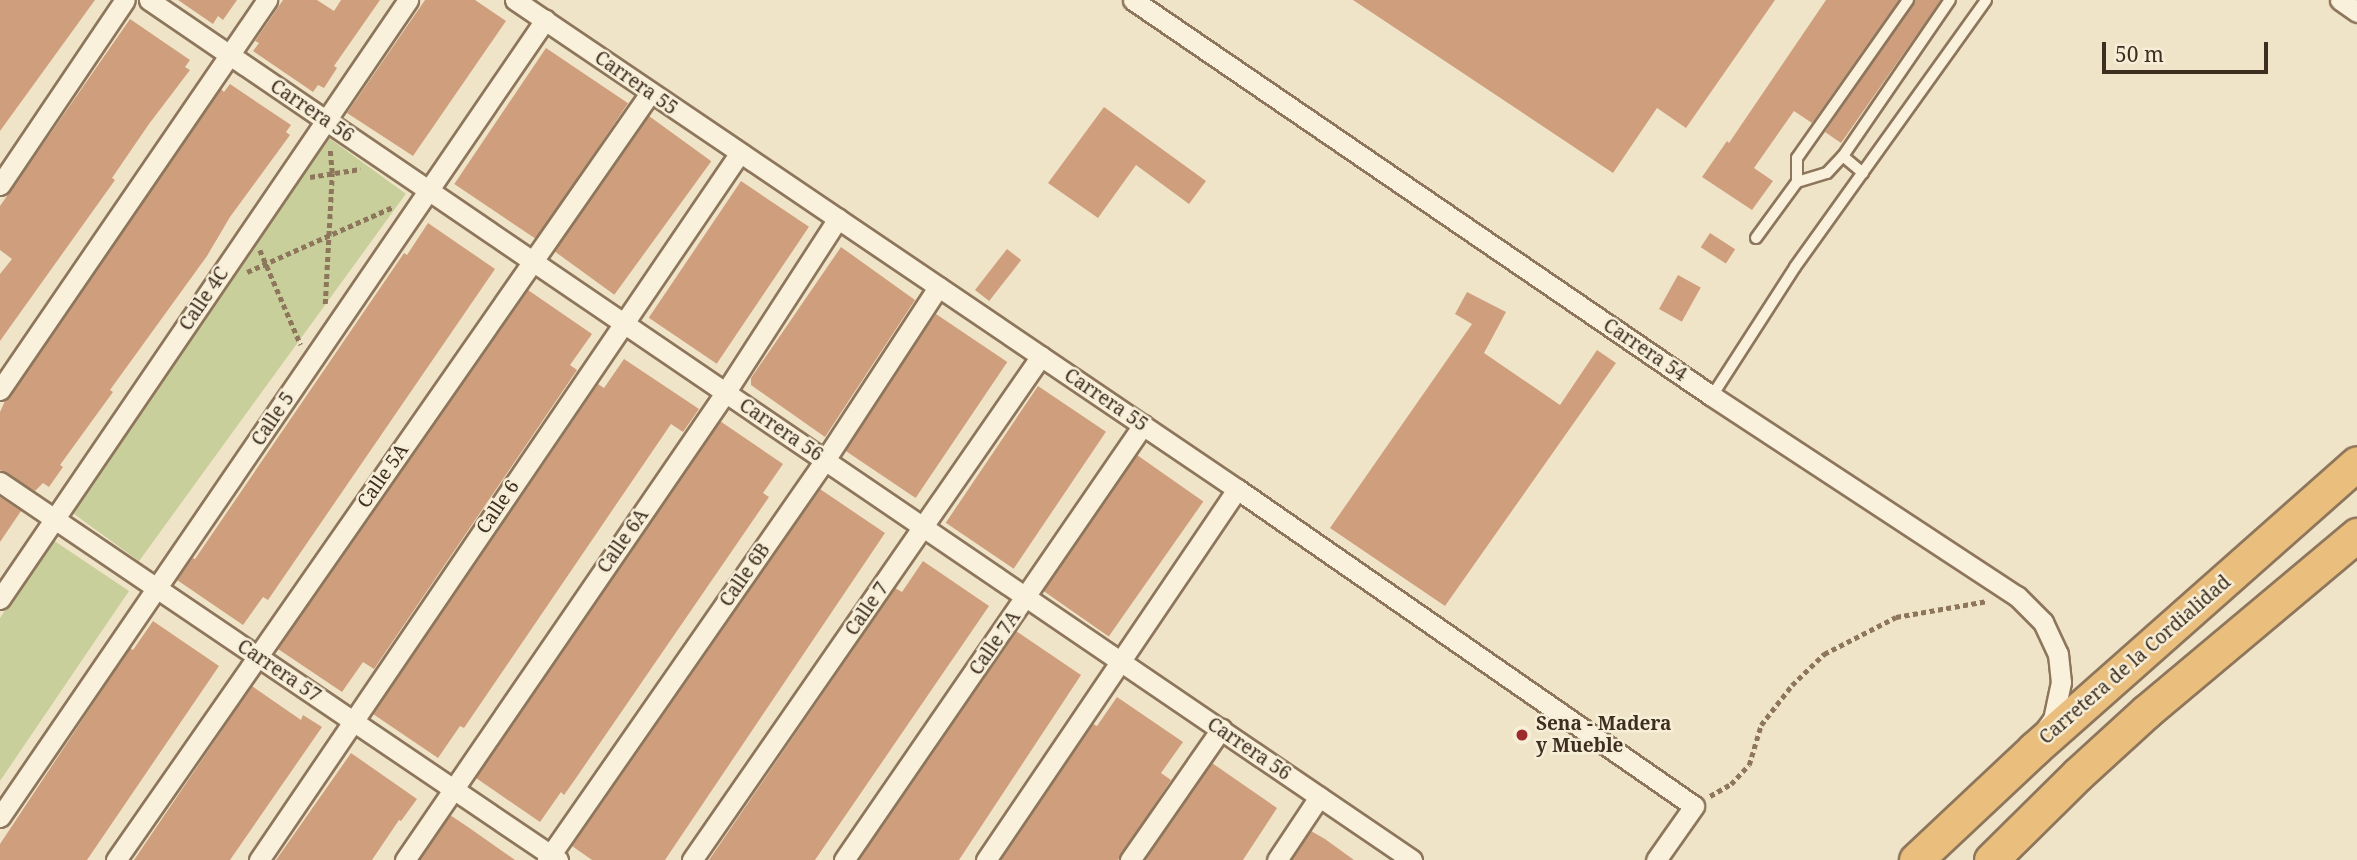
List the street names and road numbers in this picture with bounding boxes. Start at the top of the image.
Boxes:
street label: Carrera 55 [590,46,682,120]
street label: Carrera 56 [266,75,358,147]
street label: Calle 4C [175,263,233,335]
street label: Carrera 54 [1599,314,1691,386]
street label: Carrera 55 [1060,364,1152,436]
street label: Calle 5 [247,388,299,450]
street label: Carrera 56 [735,394,827,466]
street label: Calle 5A [353,439,413,513]
street label: Calle 6 [472,476,524,538]
street label: Calle 6A [593,504,653,578]
street label: Calle 6B [715,539,775,611]
street label: Carretera de la Cordialidad [2035,571,2235,749]
street label: Calle 7 [840,578,894,640]
street label: Calle 7A [965,606,1025,680]
street label: Carrera 57 [233,635,325,707]
street label: Carrera 56 [1203,713,1295,785]

